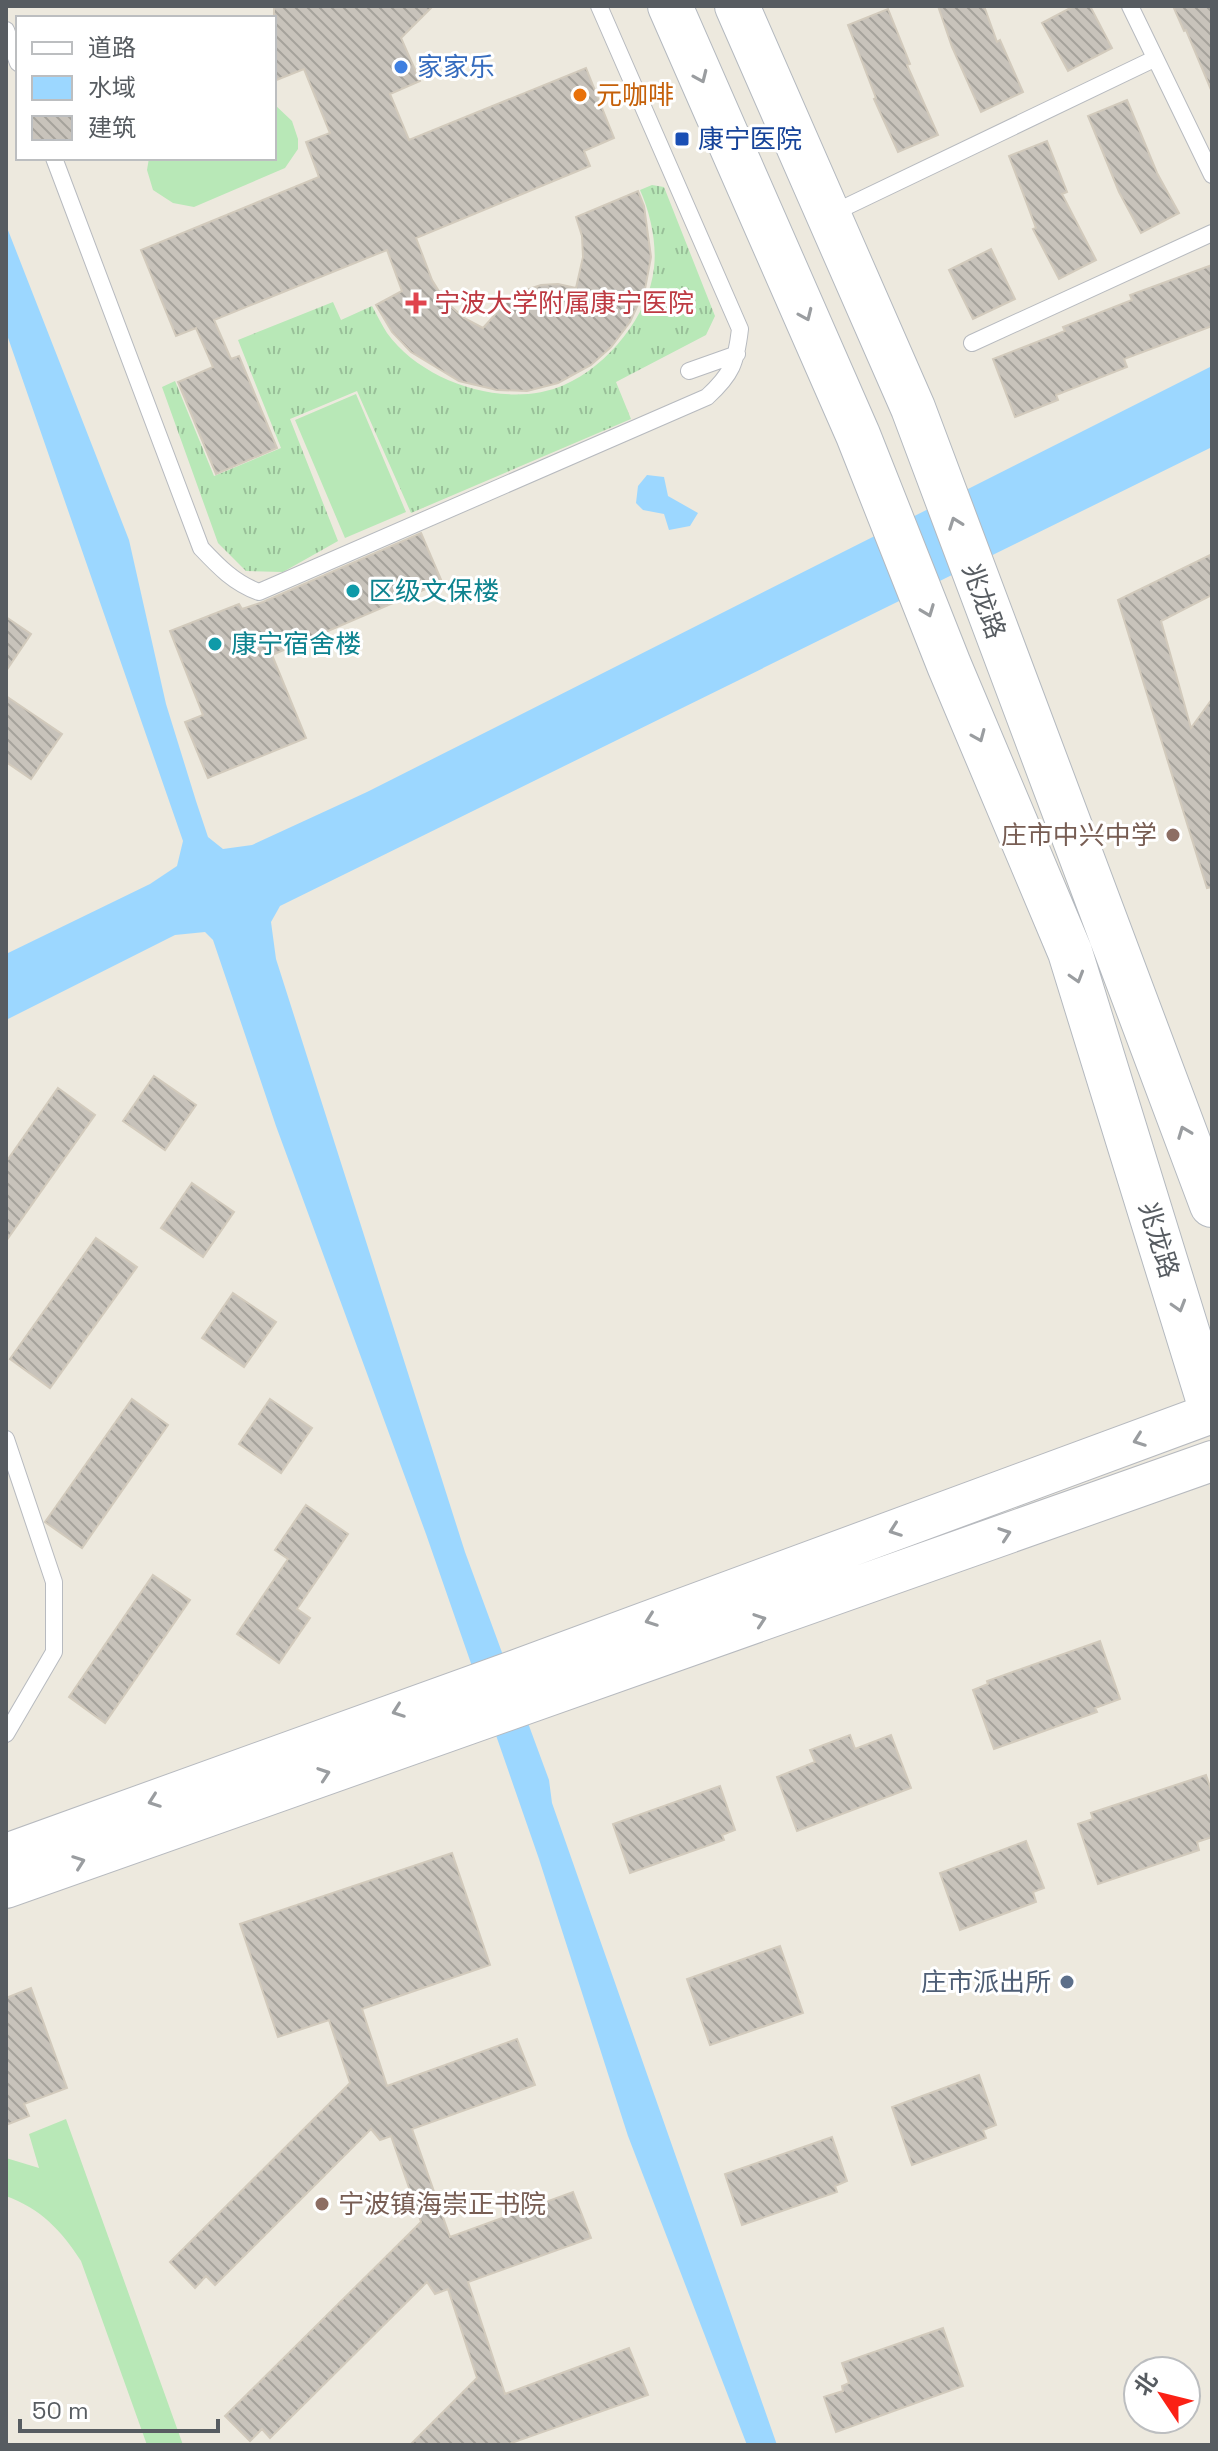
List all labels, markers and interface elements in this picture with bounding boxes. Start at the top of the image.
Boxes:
legend [16,16,276,160]
text: 道路 [88,32,136,63]
place label: 家家乐 [417,50,495,84]
marker: 家家乐 [392,58,410,76]
one-way arrow [692,69,708,84]
text: 水域 [88,72,136,103]
place label: 元咖啡 [596,78,674,112]
marker: 元咖啡 [571,86,589,104]
text: 建筑 [88,112,136,143]
place label: 康宁医院 [698,122,802,156]
marker: 康宁医院 [673,130,691,148]
place label: 宁波大学附属康宁医院 [434,286,694,320]
marker: 宁波大学附属康宁医院 [405,292,427,314]
one-way arrow [796,307,812,322]
one-way arrow [949,517,965,531]
street label: 兆龙路 [955,559,1013,643]
place label: 区级文保楼 [369,574,499,608]
marker: 区级文保楼 [344,582,362,600]
one-way arrow [918,603,935,617]
place label: 康宁宿舍楼 [231,627,361,661]
marker: 康宁宿舍楼 [206,635,224,653]
one-way arrow [970,728,986,743]
place label: 庄市中兴中学 [1001,818,1157,852]
marker: 庄市中兴中学 [1164,826,1182,844]
one-way arrow [1068,970,1084,984]
one-way arrow [1177,1125,1194,1139]
street label: 兆龙路 [1131,1198,1187,1282]
one-way arrow [1170,1298,1186,1312]
one-way arrow [1133,1430,1147,1447]
one-way arrow [889,1520,903,1537]
one-way arrow [997,1527,1011,1544]
one-way arrow [645,1610,659,1627]
one-way arrow [752,1614,766,1630]
one-way arrow [392,1701,406,1718]
one-way arrow [316,1768,330,1784]
one-way arrow [148,1791,162,1808]
one-way arrow [72,1855,86,1871]
place label: 庄市派出所 [921,1965,1051,1999]
marker: 庄市派出所 [1058,1973,1076,1991]
place label: 宁波镇海崇正书院 [338,2187,546,2221]
marker: 宁波镇海崇正书院 [313,2195,331,2213]
north arrow [1122,2355,1202,2435]
text: 北 [1128,2366,1163,2401]
scale bar [20,2383,218,2433]
text: 50 m [32,2395,89,2426]

